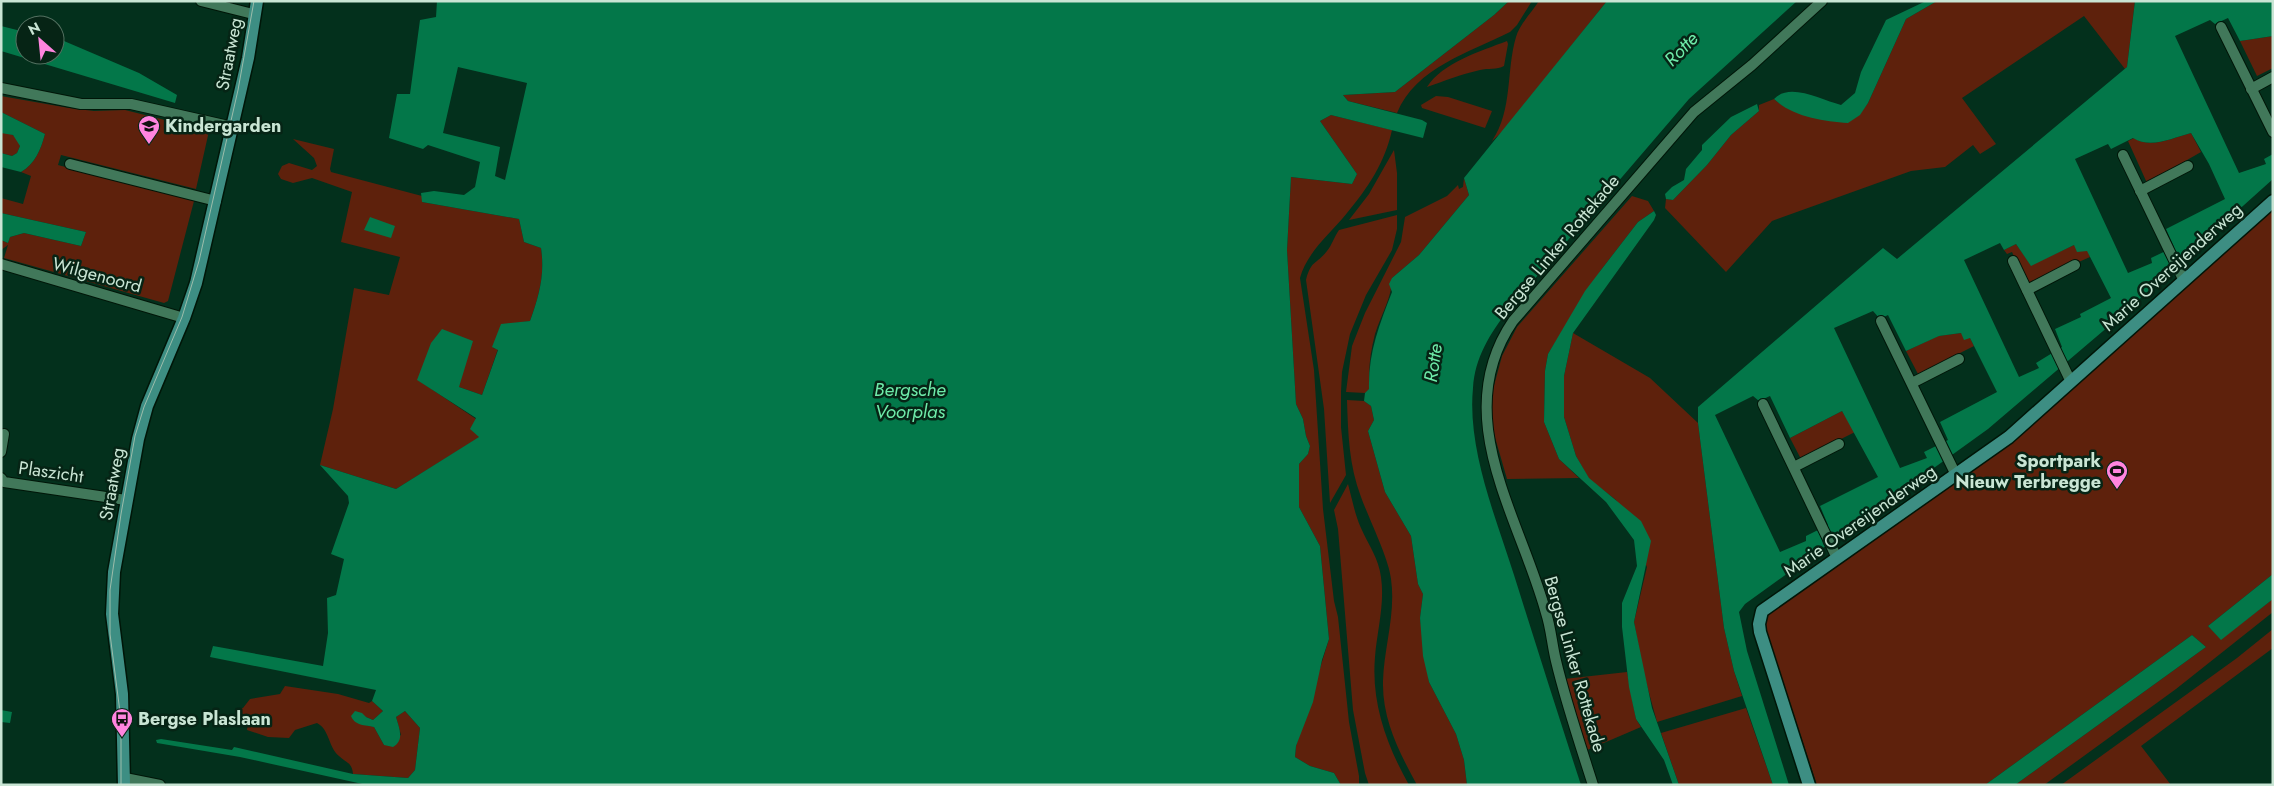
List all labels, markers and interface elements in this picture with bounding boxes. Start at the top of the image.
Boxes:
north arrow [15,15,65,65]
street label: Straatweg [209,15,249,93]
text: N [25,17,44,40]
water label: Rotte [1658,25,1705,72]
place label: Kindergarden [165,113,281,139]
school or university icon: Kindergarden [137,114,161,145]
street label: Bergse Linker Rottekade [1489,169,1625,325]
street label: Marie Overeijenderweg [2096,197,2248,337]
street label: Wilgenoord [49,251,145,299]
water label: Rotte [1417,341,1449,384]
water label: Bergsche Voorplas [874,376,946,425]
street label: Straatweg [93,446,131,522]
place label: Sportpark Nieuw Terbregge [1955,448,2102,495]
street label: Plaszicht [17,455,86,490]
street label: Marie Overeijenderweg [1778,458,1942,584]
sports icon: Sportpark Nieuw Terbregge [2105,459,2129,490]
street label: Bergse Linker Rottekade [1537,573,1613,755]
place label: Bergse Plaslaan [138,706,271,732]
bus stop icon: Bergse Plaslaan [110,707,134,738]

